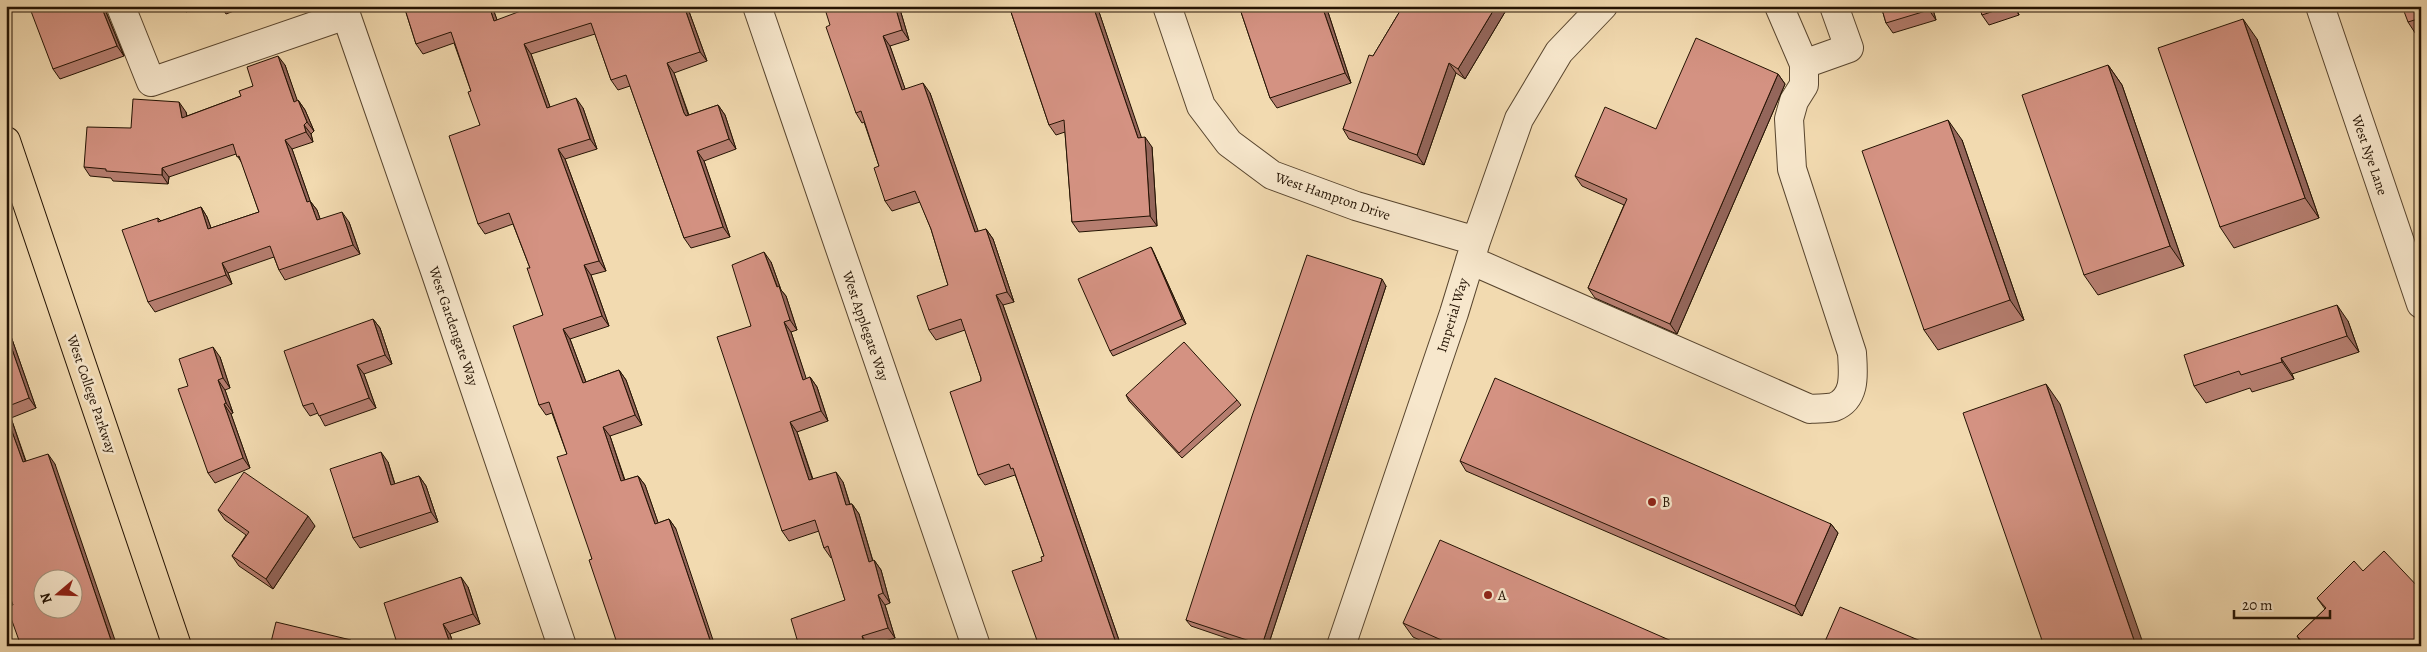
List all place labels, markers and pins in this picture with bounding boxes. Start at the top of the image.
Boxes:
place label: B [1662,493,1670,512]
marker: B [1646,496,1658,508]
place label: A [1497,586,1507,605]
marker: A [1482,589,1494,601]

